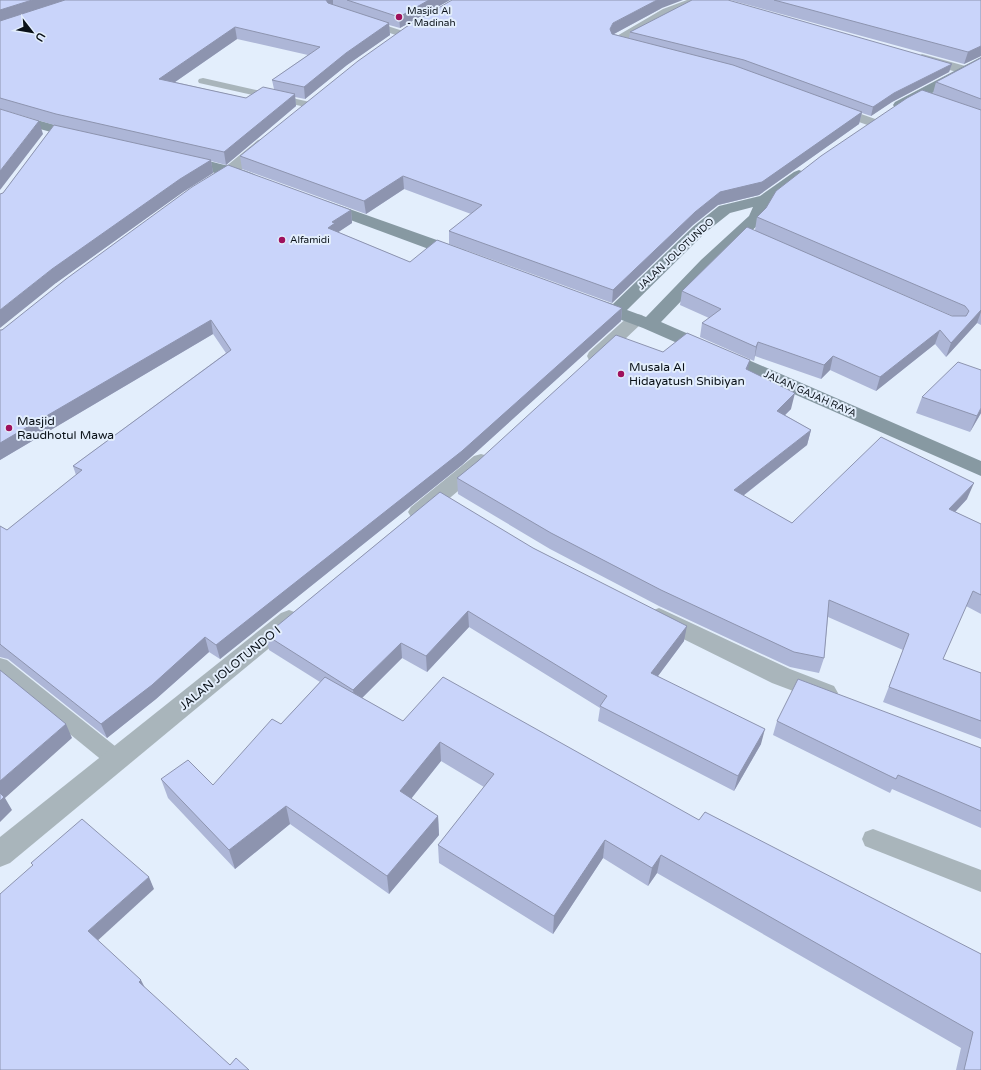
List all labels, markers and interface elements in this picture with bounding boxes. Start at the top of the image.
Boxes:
place label: Masjid Al - Madinah [407,5,456,29]
north arrow [12,12,52,52]
marker: Masjid Al - Madinah [394,12,404,22]
text: U [32,30,48,44]
street label: JALAN JOLOTUNDO [636,216,716,292]
place label: Alfamidi [290,234,330,246]
marker: Alfamidi [277,235,287,245]
place label: Musala Al Hidayatush Shibiyan [629,360,745,388]
street label: JALAN GAJAH RAYA [762,368,858,420]
marker: Musala Al Hidayatush Shibiyan [616,369,626,379]
place label: Masjid Raudhotul Mawa [17,414,114,442]
marker: Masjid Raudhotul Mawa [4,423,14,433]
street label: JALAN JOLOTUNDO I [177,623,283,713]

